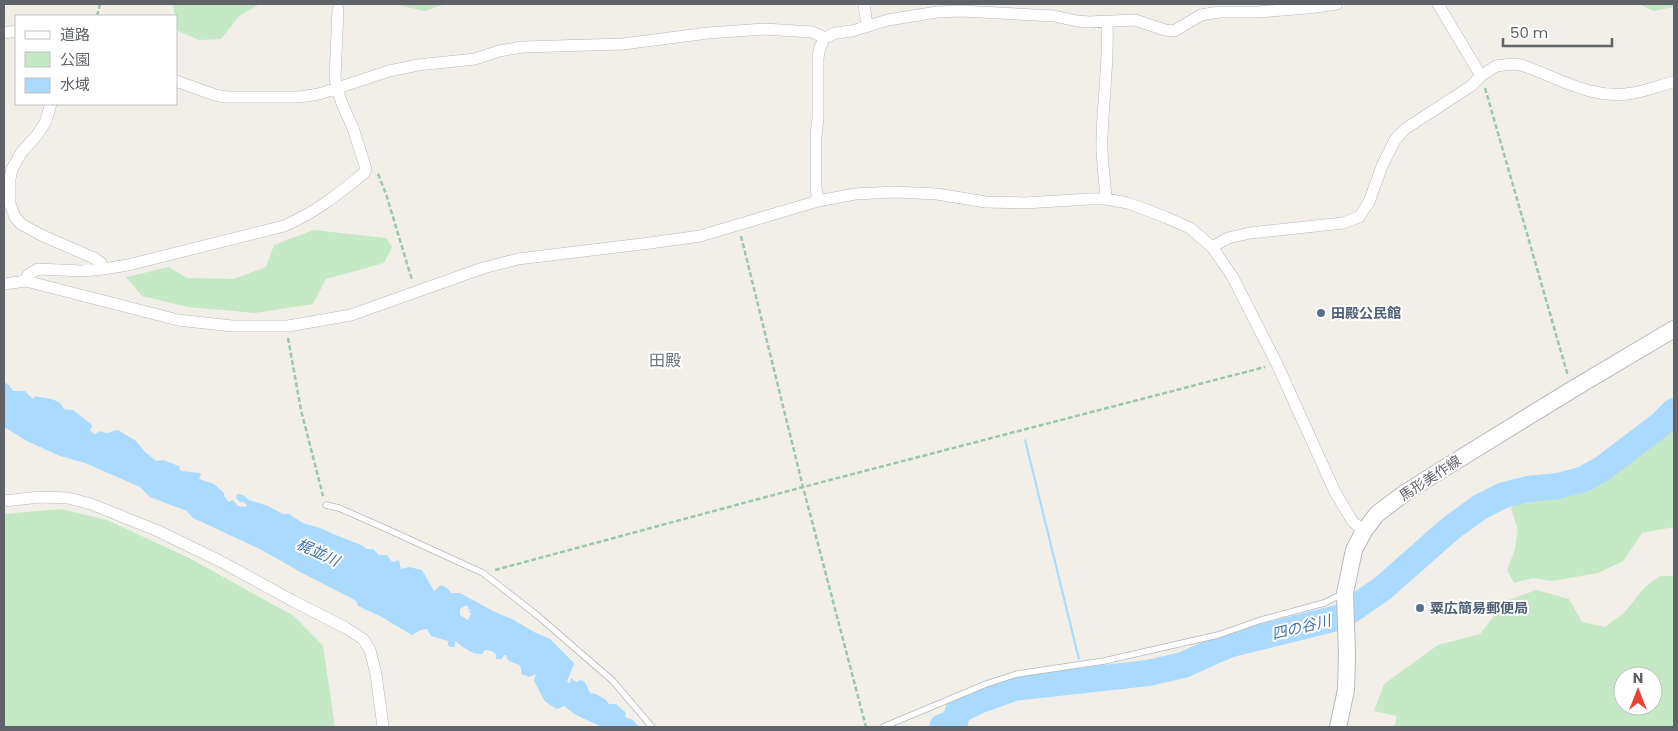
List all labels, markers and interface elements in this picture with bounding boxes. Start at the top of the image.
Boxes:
legend [15,15,178,105]
scale bar [1503,15,1612,47]
text: 50 m [1510,22,1548,43]
text: 道路 [60,24,90,45]
text: 公園 [60,49,90,70]
text: 水域 [60,74,90,95]
place label: 田殿公民館 [1331,303,1401,323]
marker: 田殿公民館 [1315,307,1327,319]
district label: 田殿 [649,349,681,372]
street label: 馬形美作線 [1395,451,1465,505]
water label: 梶並川 [293,533,345,572]
place label: 粟広簡易郵便局 [1430,598,1528,618]
marker: 粟広簡易郵便局 [1414,602,1426,614]
water label: 四の谷川 [1269,609,1335,644]
north arrow [1613,666,1663,716]
text: N [1633,668,1643,688]

